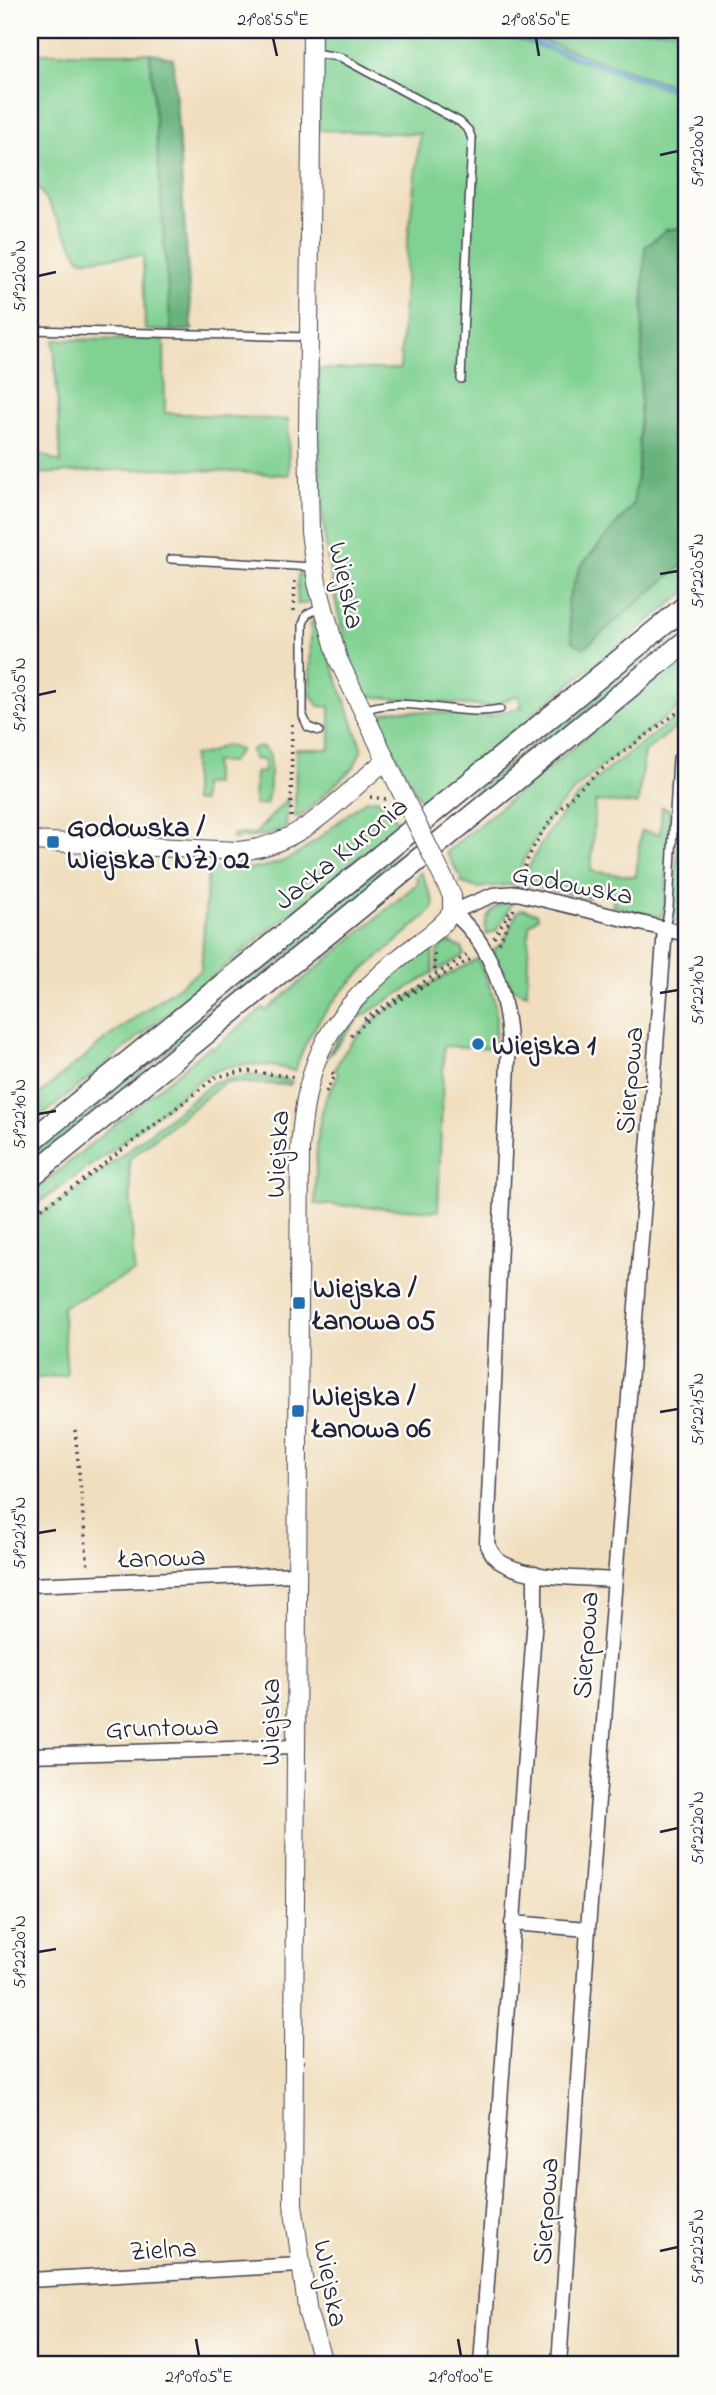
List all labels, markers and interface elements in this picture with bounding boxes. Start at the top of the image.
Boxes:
text: 21°08'55"E [237,8,309,34]
text: 21°08'50"E [501,8,571,34]
text: 51°22'00"N [686,115,712,187]
text: 51°22'00"N [8,240,34,312]
text: 51°22'05"N [686,533,712,609]
street label: Wiejska [315,538,374,633]
text: 51°22'05"N [8,657,34,733]
street label: Jacka Kuronia [266,788,418,922]
place label: Godowska / Wiejska (NŻ) 02 [67,809,250,882]
marker: Godowska / Wiejska (NŻ) 02 [45,834,61,850]
street label: Godowska [508,855,636,918]
text: 51°22'10"N [686,955,712,1025]
street label: Sierpowa [606,1025,657,1136]
place label: Wiejska 1 [492,1027,596,1068]
marker: Wiejska 1 [470,1036,486,1052]
text: 51°22'10"N [8,1079,34,1149]
street label: Wiejska [257,1109,302,1199]
place label: Wiejska / Łanowa 05 [312,1270,435,1343]
marker: Wiejska / Łanowa 05 [291,1295,307,1311]
text: 51°22'15"N [686,1372,712,1446]
place label: Wiejska / Łanowa 06 [311,1378,431,1451]
marker: Wiejska / Łanowa 06 [290,1403,306,1419]
text: 51°22'15"N [8,1496,34,1570]
street label: Łanowa [117,1537,206,1582]
street label: Sierpowa [563,1590,612,1700]
street label: Wiejska [252,1678,293,1766]
street label: Gruntowa [105,1707,220,1752]
text: 51°22'20"N [686,1791,712,1865]
text: 51°22'20"N [8,1915,34,1989]
street label: Sierpowa [523,2156,572,2266]
text: 51°22'25"N [686,2209,712,2285]
street label: Zielna [129,2229,198,2274]
street label: Wiejska [300,2237,357,2331]
text: 21°09'05"E [165,2365,233,2391]
text: 21°09'00"E [428,2365,494,2391]

